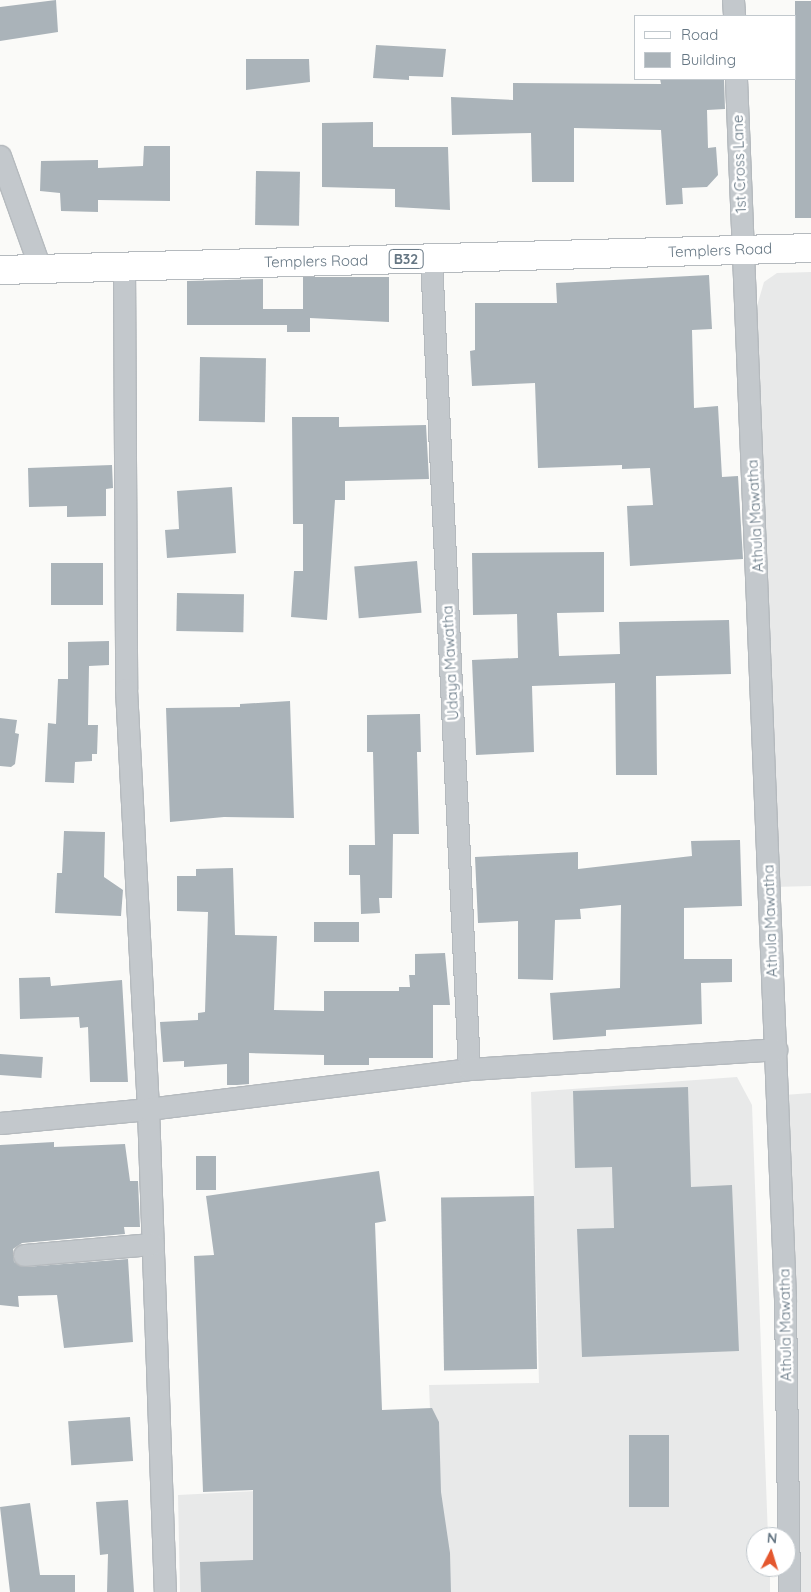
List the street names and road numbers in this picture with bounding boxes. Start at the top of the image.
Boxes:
street label: 1st Cross Lane [728,114,750,214]
street label: Templers Road [668,239,772,261]
road number: B32 [388,248,424,270]
street label: Templers Road [264,251,368,271]
street label: Athula Mawatha [743,459,767,573]
street label: Udaya Mawatha [438,605,462,721]
street label: Athula Mawatha [759,864,781,978]
street label: Athula Mawatha [775,1268,795,1382]

